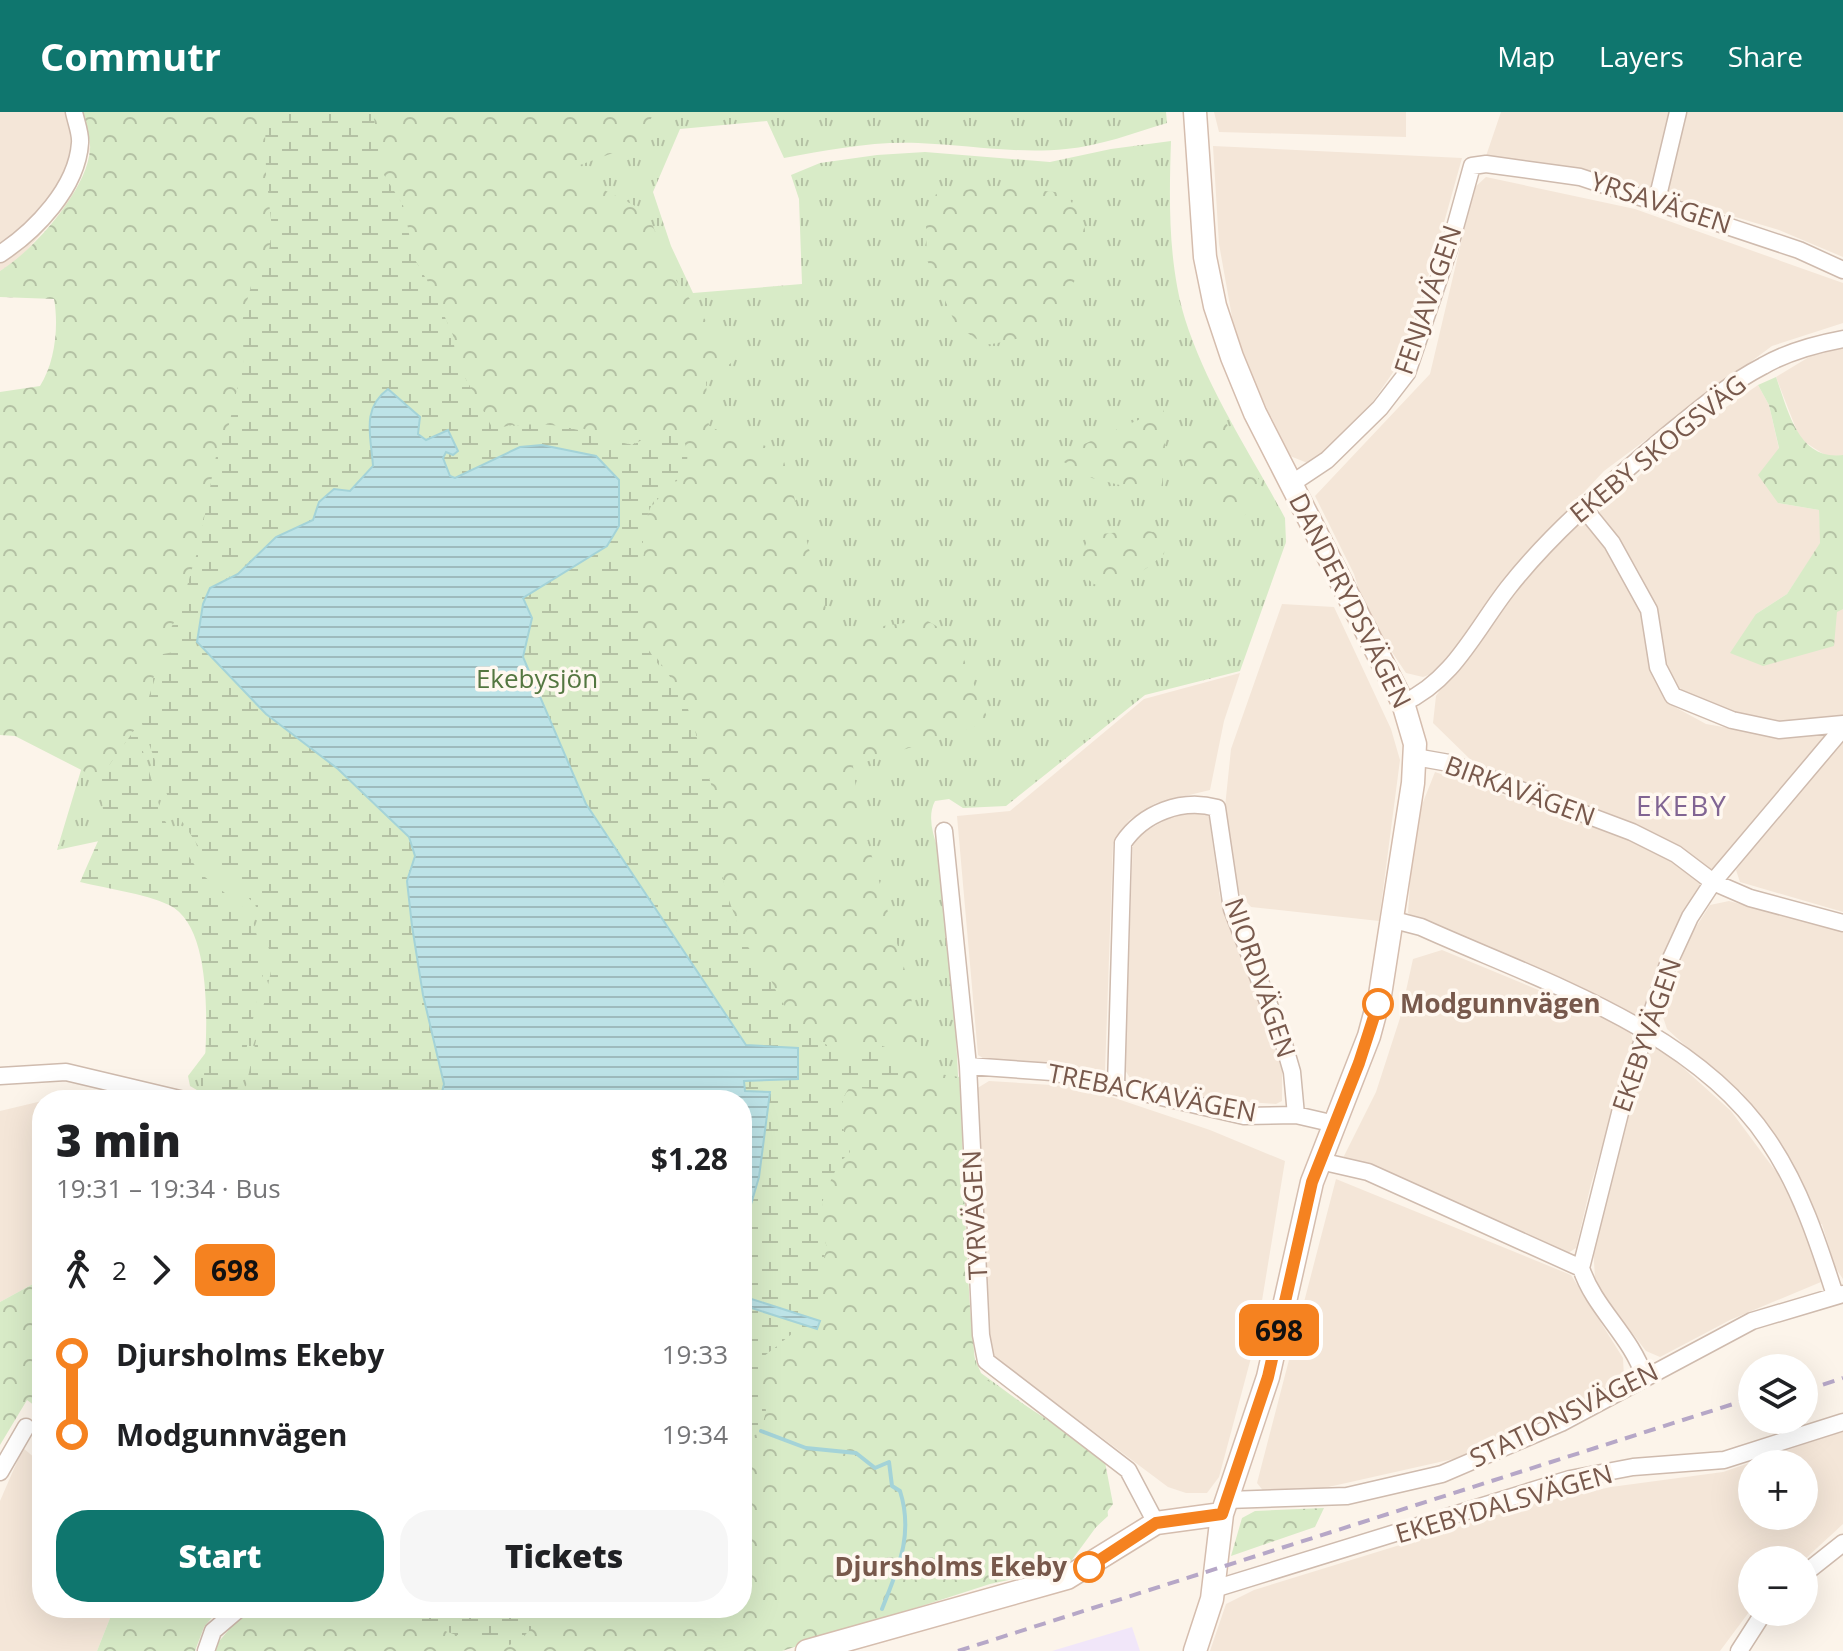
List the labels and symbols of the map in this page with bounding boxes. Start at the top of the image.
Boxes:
street label: YRSAVÄGEN [1586,162,1736,242]
street label: FENJAVÄGEN [1385,220,1469,379]
street label: EKEBY SKOGSVÄG [1562,366,1753,531]
street label: DANDERYDSVÄGEN [1281,487,1421,714]
park label: Ekebysjön [476,660,598,696]
street label: BIRKAVÄGEN [1440,746,1600,834]
district label: EKEBY [1636,786,1728,824]
street label: NIORDVÄGEN [1217,893,1305,1062]
street label: EKEBYVÄGEN [1603,953,1689,1117]
place label: Modgunnvägen [1400,985,1601,1021]
marker: Modgunnvägen [1363,989,1393,1019]
street label: TREBACKAVÄGEN [1045,1054,1260,1130]
street label: TYRVÄGEN [953,1149,995,1281]
line badge: 698 [1233,1304,1325,1356]
street label: STATIONSVÄGEN [1463,1353,1664,1475]
street label: EKEBYDALSVÄGEN [1391,1455,1616,1551]
place label: Djursholms Ekeby [834,1548,1067,1584]
marker: Djursholms Ekeby [1074,1552,1104,1582]

